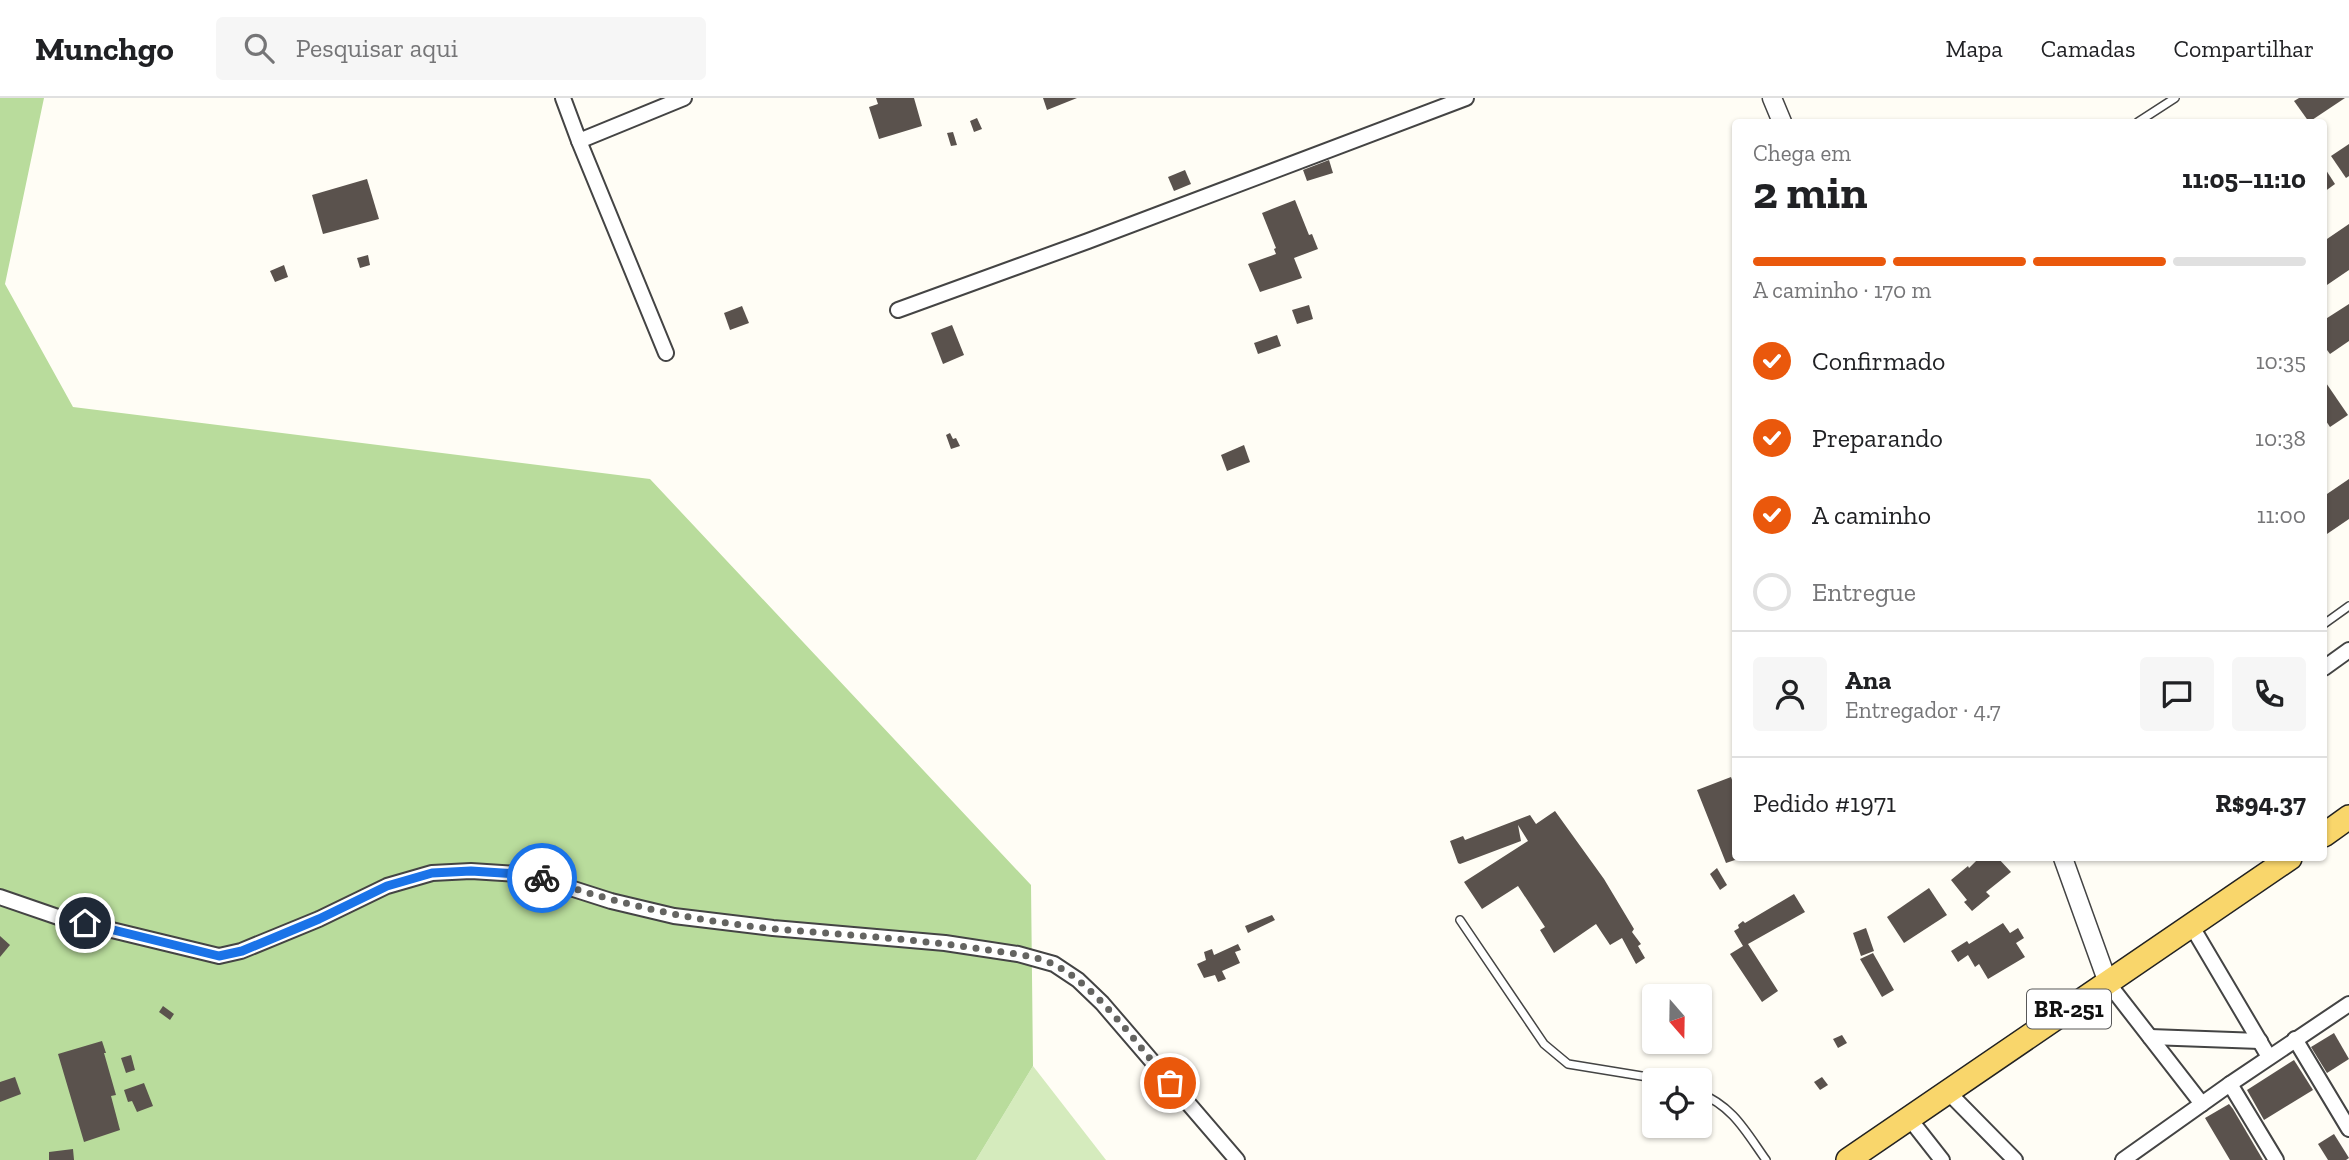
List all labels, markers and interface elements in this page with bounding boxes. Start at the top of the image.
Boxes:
search box [216,17,706,80]
text: Munchgo [35,29,174,68]
icon: search [240,29,278,67]
text: Pesquisar aqui [296,32,458,64]
text: Mapa [1945,34,2003,63]
text: Camadas [2041,34,2135,63]
text: Compartilhar [2173,34,2314,63]
text: Chega em [1753,139,1851,167]
text: 11:05–11:10 [2182,163,2306,195]
text: 2 min [1753,165,1868,220]
text: A caminho · 170 m [1753,276,1931,304]
icon: check [1753,342,1791,380]
text: Confirmado [1812,345,1945,377]
text: 10:35 [2256,347,2306,375]
icon: check [1753,419,1791,457]
text: Preparando [1812,422,1943,454]
text: 10:38 [2255,424,2306,452]
icon: check [1753,496,1791,534]
text: A caminho [1812,499,1931,531]
text: 11:00 [2257,501,2306,529]
text: Entregue [1812,576,1916,608]
button: person [1753,657,1827,731]
button: chat [2140,657,2214,731]
button: phone [2232,657,2306,731]
text: Ana [1845,664,1891,696]
text: Entregador · 4.7 [1845,696,2001,724]
text: Pedido #1971 [1753,787,1896,819]
text: R$94.37 [2215,787,2306,819]
courier [507,843,577,913]
icon: bike [523,859,561,897]
pin [55,893,115,953]
icon: home [66,904,104,942]
north arrow [1642,984,1712,1054]
map controls [1642,984,1712,1138]
road number: BR-251 [2027,989,2111,1028]
pin [1140,1053,1200,1113]
icon: bag [1151,1064,1189,1102]
button: locate [1642,1068,1712,1138]

